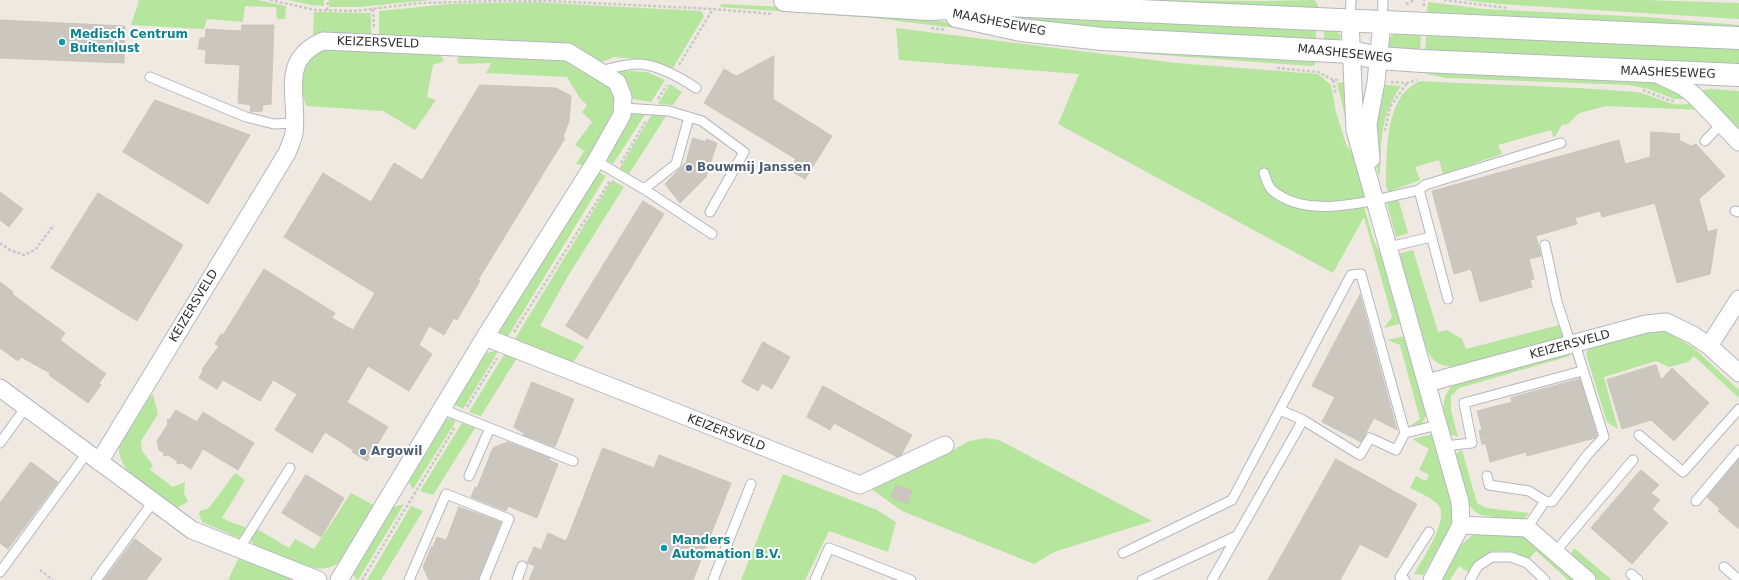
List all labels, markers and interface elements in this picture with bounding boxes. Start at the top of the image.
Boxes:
street label: MAASHESEWEG [951,7,1047,39]
place label: Medisch Centrum Buitenlust [70,28,188,56]
street label: KEIZERSVELD [337,34,419,52]
marker: Medisch Centrum Buitenlust [57,37,67,47]
street label: MAASHESEWEG [1297,42,1393,66]
street label: MAASHESEWEG [1620,64,1716,82]
place label: Bouwmij Janssen [697,161,811,175]
marker: Bouwmij Janssen [684,163,694,173]
street label: KEIZERSVELD [167,267,221,345]
street label: KEIZERSVELD [1528,327,1612,363]
street label: KEIZERSVELD [685,412,767,454]
place label: Argowil [371,445,422,459]
marker: Argowil [358,447,368,457]
place label: Manders Automation B.V. [672,534,781,562]
marker: Manders Automation B.V. [659,543,669,553]

